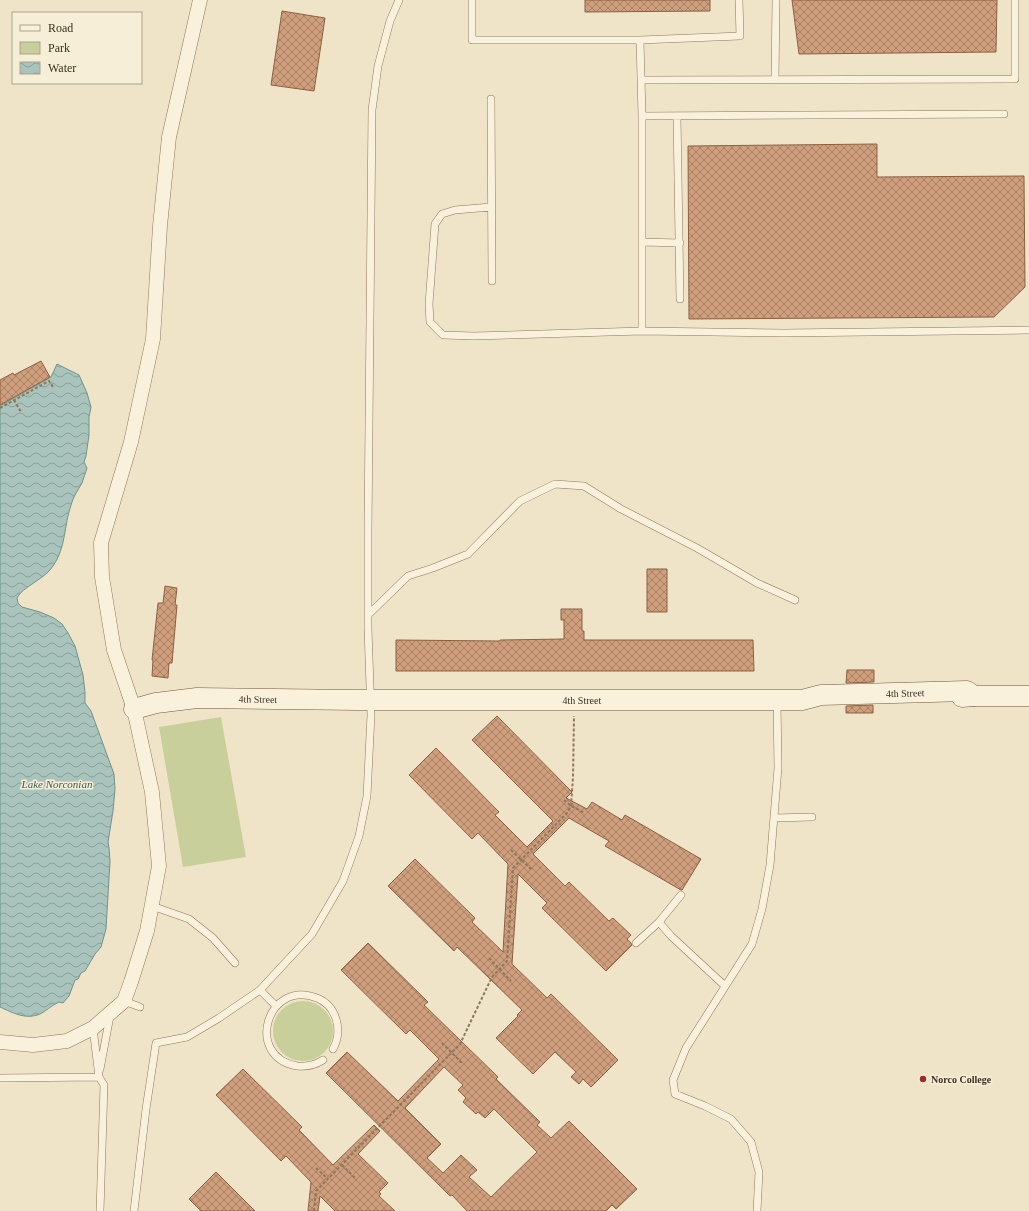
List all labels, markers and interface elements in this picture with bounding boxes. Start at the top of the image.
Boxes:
legend [12,12,142,84]
text: Road [48,21,73,35]
text: Park [48,41,70,55]
text: Water [48,61,76,75]
street label: 4th Street [886,687,925,699]
street label: 4th Street [238,693,278,705]
street label: 4th Street [563,695,601,706]
water label: Lake Norconian [21,778,93,790]
marker: Norco College [918,1074,928,1084]
place label: Norco College [931,1074,992,1085]

